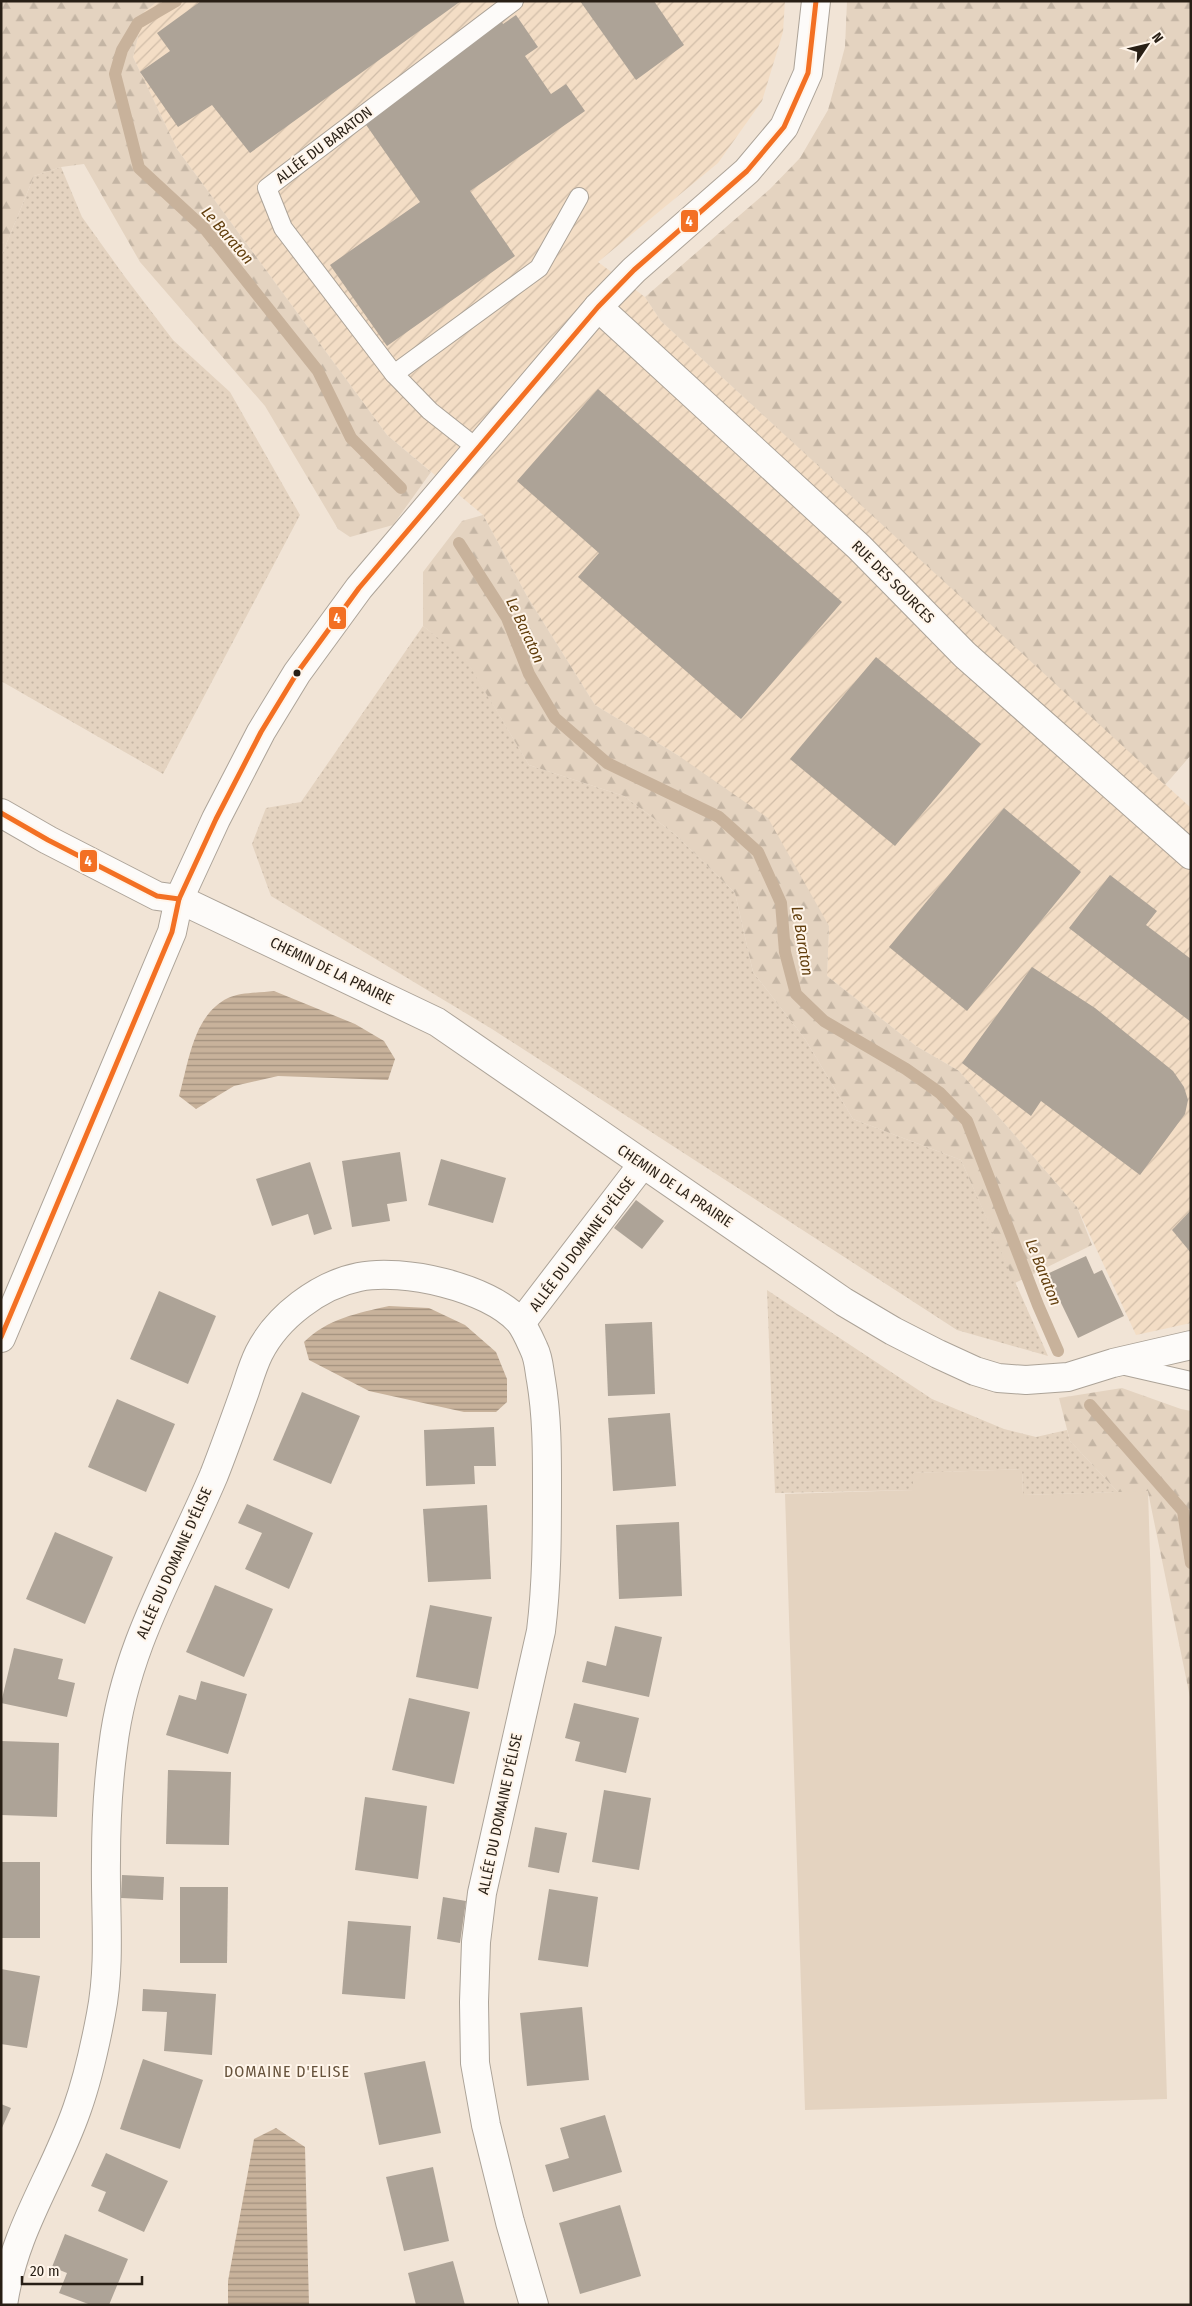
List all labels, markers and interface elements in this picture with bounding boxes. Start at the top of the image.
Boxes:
north arrow [1122,20,1172,70]
text: N [1148,30,1167,46]
street label: ALLÉE DU BARATON [272,103,376,187]
water label: Le Baraton [197,203,258,268]
line badge: 4 [680,209,699,233]
text: 4 [685,213,693,230]
street label: RUE DES SOURCES [848,537,938,627]
water label: Le Baraton [502,594,549,666]
line badge: 4 [328,606,347,630]
text: 4 [333,610,341,627]
unlabelled marker [292,668,302,678]
line badge: 4 [79,849,98,873]
text: 4 [84,853,92,870]
water label: Le Baraton [788,905,817,977]
street label: CHEMIN DE LA PRAIRIE [267,933,397,1009]
street label: CHEMIN DE LA PRAIRIE [614,1141,736,1231]
street label: ALLÉE DU DOMAINE D'ÉLISE [526,1173,638,1315]
water label: Le Baraton [1022,1236,1065,1308]
street label: ALLÉE DU DOMAINE D'ÉLISE [132,1484,216,1642]
street label: ALLÉE DU DOMAINE D'ÉLISE [474,1732,526,1896]
district label: DOMAINE D'ELISE [224,2062,350,2081]
scale bar [22,2254,142,2286]
text: 20 m [30,2262,60,2280]

